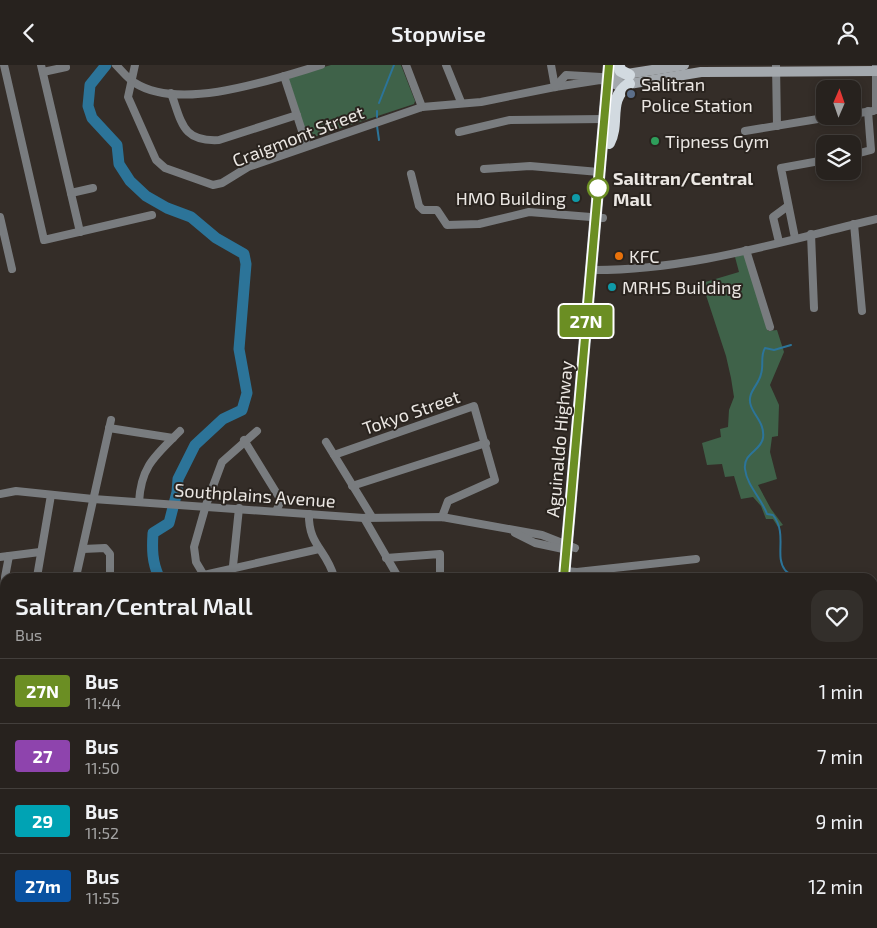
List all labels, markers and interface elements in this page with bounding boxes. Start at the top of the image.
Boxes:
icon: back [15,19,43,47]
icon: person [834,19,862,47]
text: Stopwise [391,20,486,46]
place label: Salitran Police Station [641,73,753,116]
north arrow [816,80,861,125]
map controls [816,80,861,180]
marker: Salitran Police Station [625,88,637,100]
street label: Craigmont Street [229,101,367,171]
place label: Tipness Gym [665,130,769,152]
marker: Tipness Gym [649,135,661,147]
button: layers [816,135,861,180]
place label: Salitran/Central Mall [613,167,753,210]
marker: Salitran/Central Mall [587,177,609,199]
place label: HMO Building [456,187,566,209]
marker: HMO Building [570,192,582,204]
place label: KFC [629,245,659,267]
marker: KFC [613,250,625,262]
place label: MRHS Building [622,276,742,298]
marker: MRHS Building [606,281,618,293]
line badge: 27N [557,305,615,337]
text: 27N [570,310,602,332]
street label: Aguinaldo Highway [541,359,577,518]
street label: Tokyo Street [359,385,463,439]
street label: Southplains Avenue [174,478,336,512]
button: heart [811,590,863,642]
text: Salitran/Central Mall [15,591,253,620]
text: Bus [15,625,42,644]
text: Bus [85,670,119,693]
text: 27N [26,680,59,702]
text: 1 min [819,680,863,703]
text: 11:44 [85,693,121,712]
text: Bus [85,735,119,758]
text: 27 [33,745,52,767]
text: 7 min [817,745,863,768]
text: 11:50 [85,758,120,777]
text: Bus [85,800,119,823]
text: 29 [32,810,53,832]
text: 9 min [815,810,863,833]
text: 11:52 [85,823,119,842]
text: Bus [86,865,119,888]
text: 27m [25,875,61,897]
text: 12 min [808,875,863,898]
text: 11:55 [86,888,120,907]

